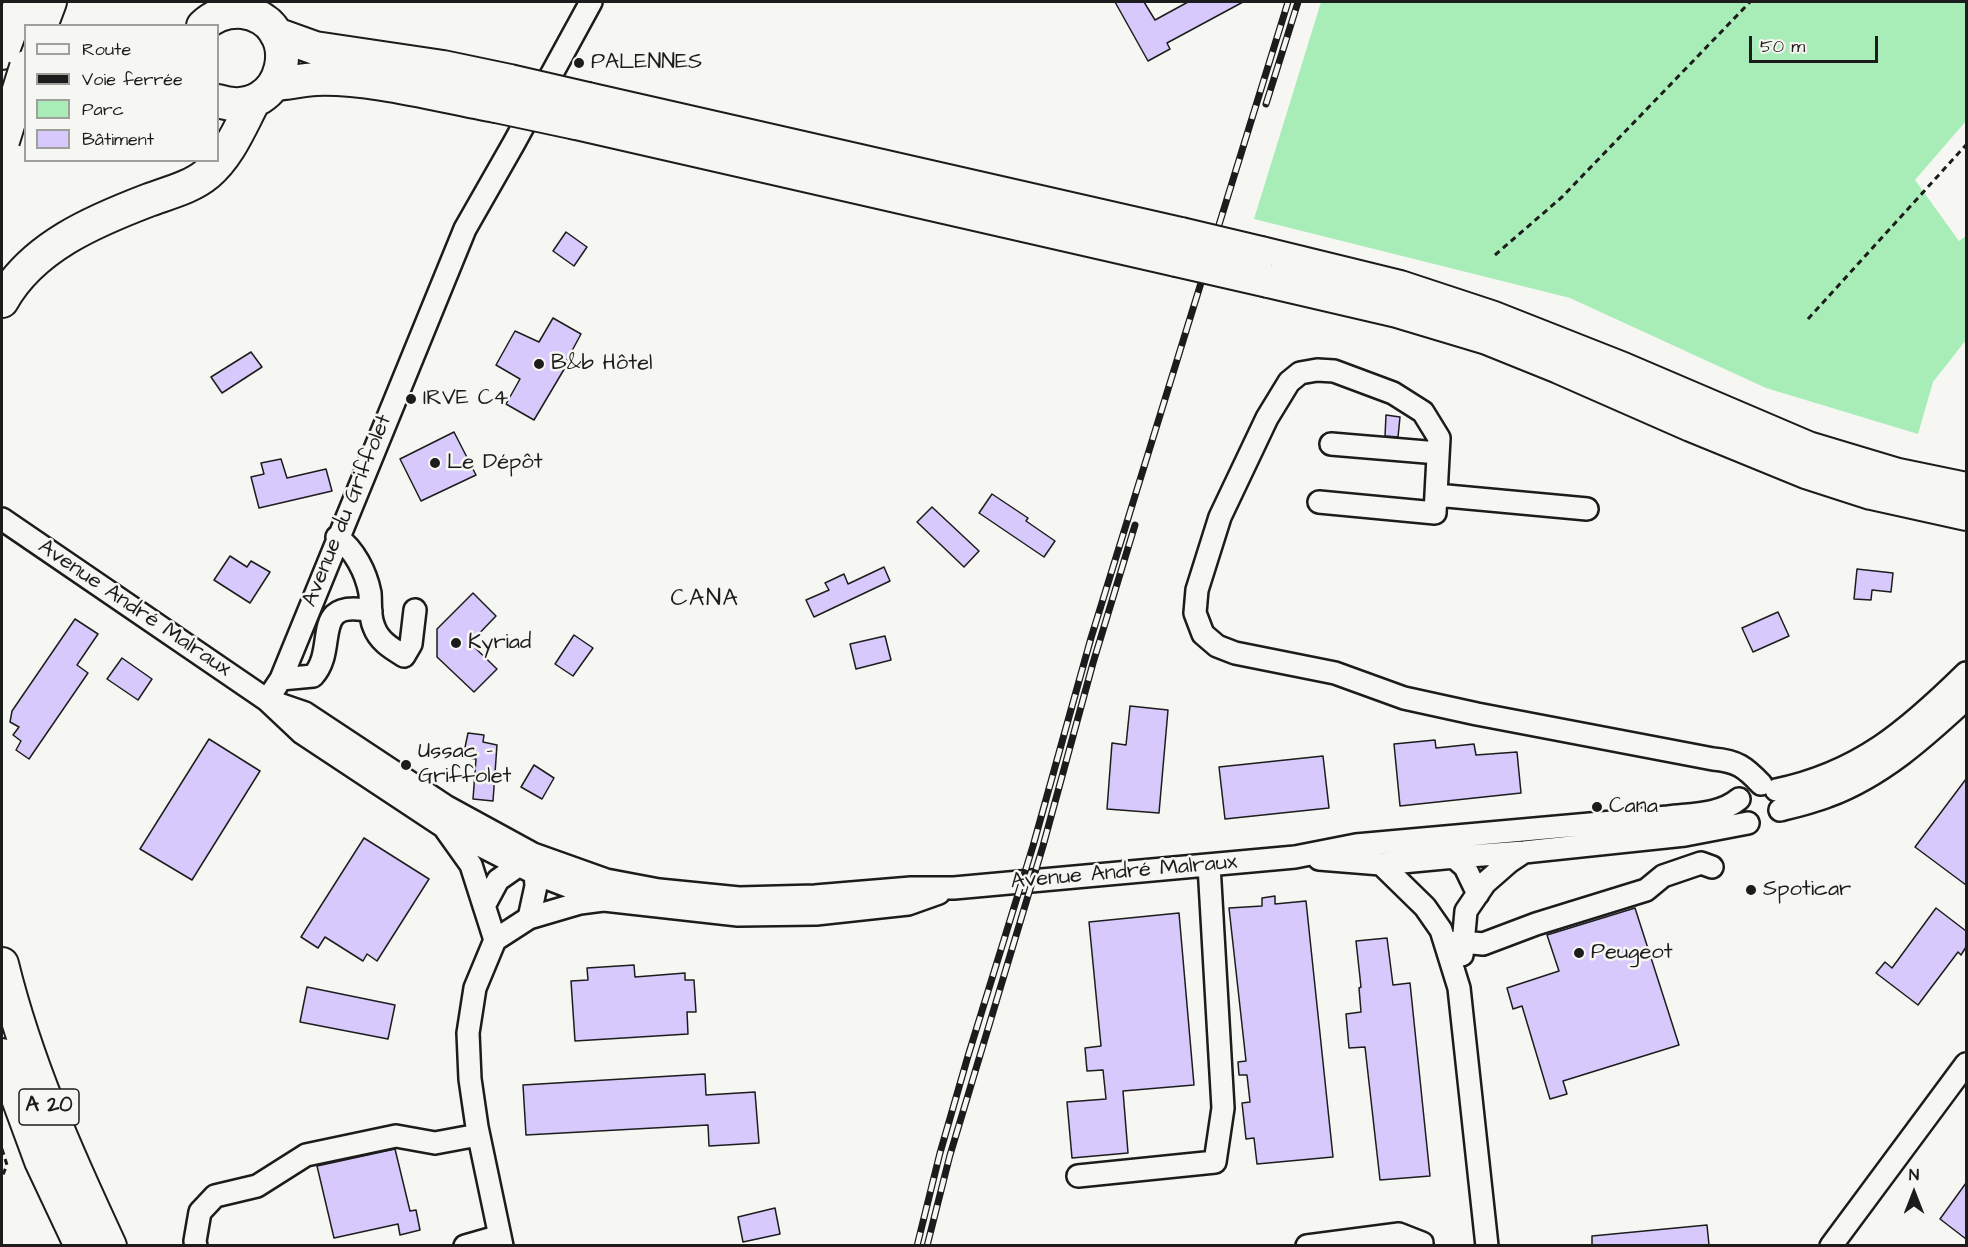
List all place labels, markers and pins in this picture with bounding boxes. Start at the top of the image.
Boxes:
place label: PALENNES [591,50,702,76]
marker: PALENNES [572,56,586,70]
place label: B&b Hôtel [551,351,652,377]
marker: B&b Hôtel [532,357,546,371]
place label: IRVE C4 [423,386,508,412]
marker: IRVE C4 [404,392,418,406]
place label: Le Dépôt [447,450,543,476]
marker: Le Dépôt [428,456,442,470]
place label: Kyriad [468,630,531,656]
marker: Kyriad [449,636,463,650]
place label: Ussac - Griffolet [418,739,511,790]
marker: Ussac - Griffolet [399,758,413,772]
place label: Cana [1609,794,1658,820]
marker: Cana [1590,800,1604,814]
place label: Spoticar [1763,877,1851,903]
marker: Spoticar [1744,883,1758,897]
place label: Peugeot [1591,940,1673,966]
marker: Peugeot [1572,946,1586,960]

